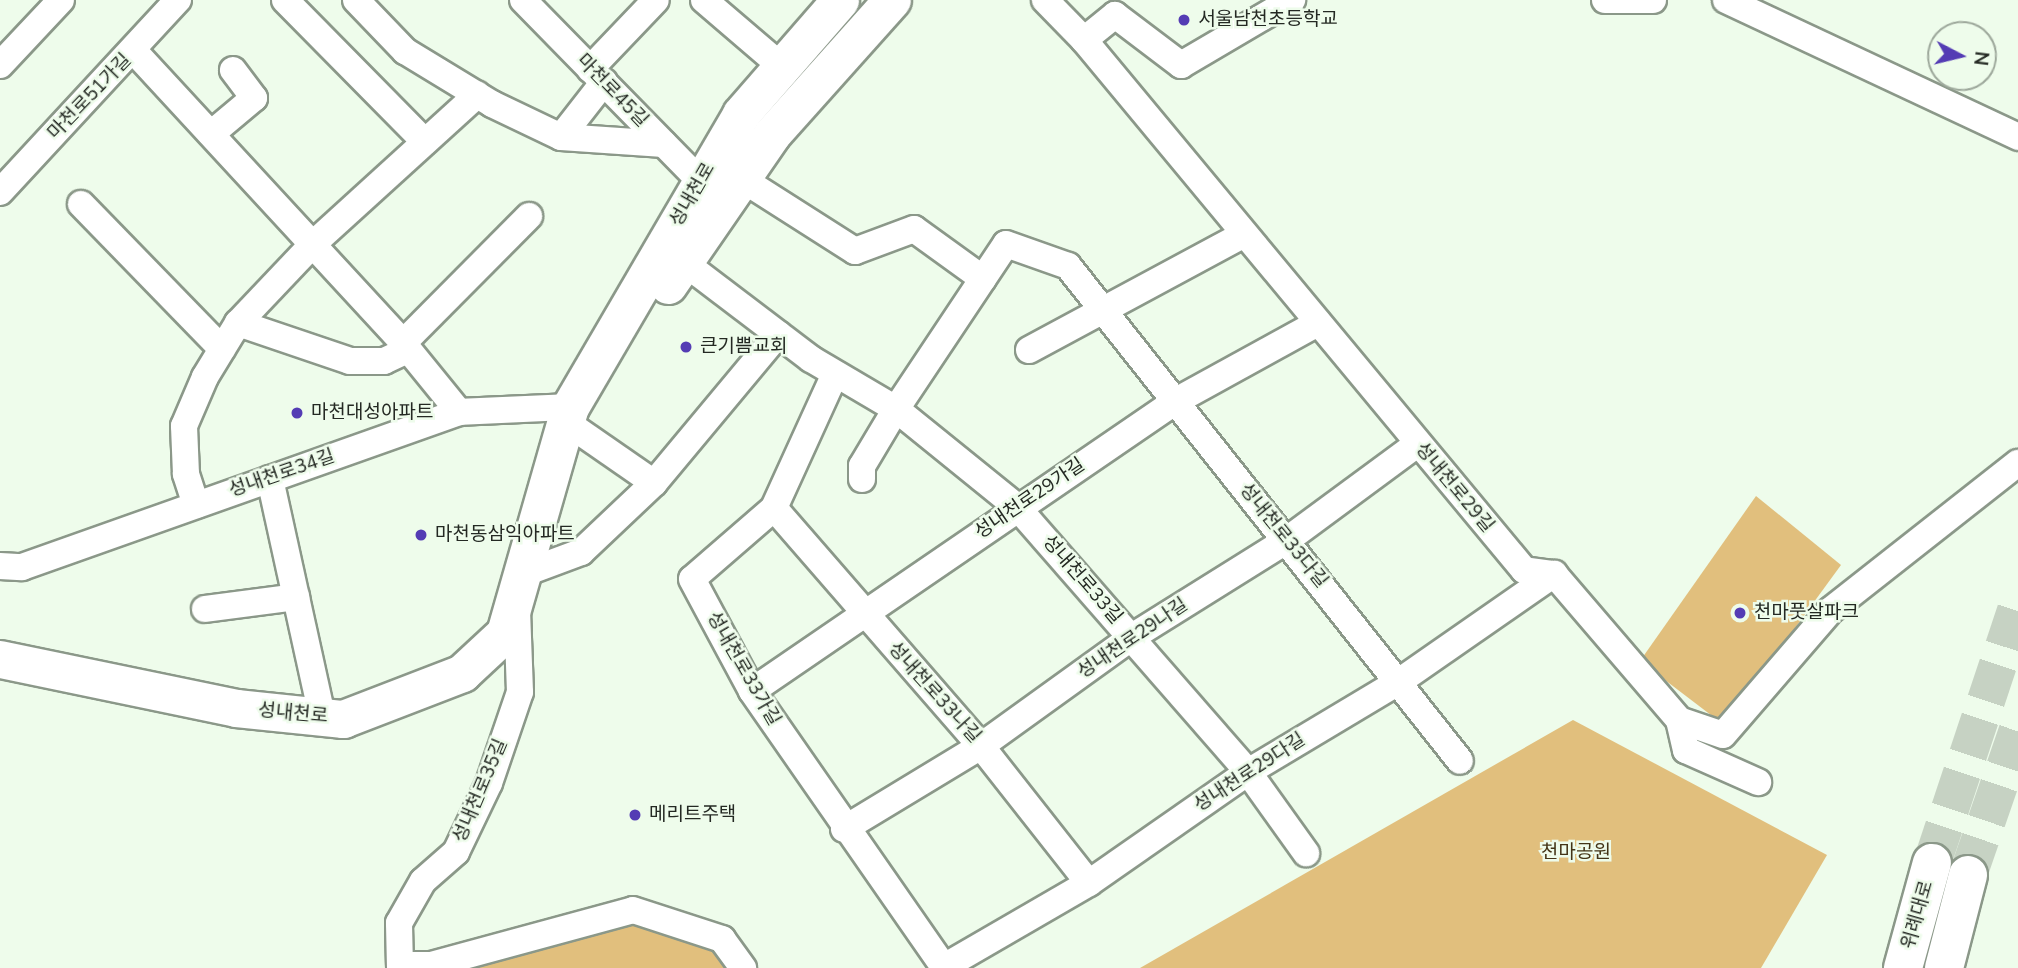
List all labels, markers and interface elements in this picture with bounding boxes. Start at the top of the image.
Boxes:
place label: 서울남천초등학교 [1198,9,1338,31]
marker: 서울남천초등학교 [1176,12,1192,28]
north arrow [1927,21,1997,91]
street label: 마천로51가길 [44,49,136,145]
street label: 마천로45길 [572,50,652,132]
text: N [1967,50,1995,67]
street label: 성내천로 [666,159,720,231]
place label: 큰기쁨교회 [700,336,787,358]
marker: 큰기쁨교회 [678,339,694,355]
place label: 마천대성아파트 [311,402,433,424]
marker: 마천대성아파트 [289,405,305,421]
street label: 성내천로29길 [1410,438,1498,538]
street label: 성내천로34길 [226,445,338,503]
street label: 성내천로29가길 [971,454,1089,544]
street label: 성내천로33다길 [1234,479,1332,593]
place label: 마천동삼익아파트 [435,524,575,546]
marker: 마천동삼익아파트 [413,527,429,543]
street label: 성내천로33길 [1037,531,1127,629]
street label: 성내천로29나길 [1074,594,1192,684]
place label: 천마풋살파크 [1754,602,1859,624]
marker: 천마풋살파크 [1732,605,1748,621]
street label: 성내천로33가길 [701,608,785,730]
street label: 성내천로33나길 [883,638,985,748]
street label: 성내천로 [257,700,329,728]
street label: 성내천로29다길 [1190,729,1310,817]
street label: 성내천로35길 [449,736,513,846]
place label: 메리트주택 [649,804,736,826]
marker: 메리트주택 [627,807,643,823]
park label: 천마공원 [1541,842,1611,864]
street label: 위례대로 [1897,878,1939,952]

